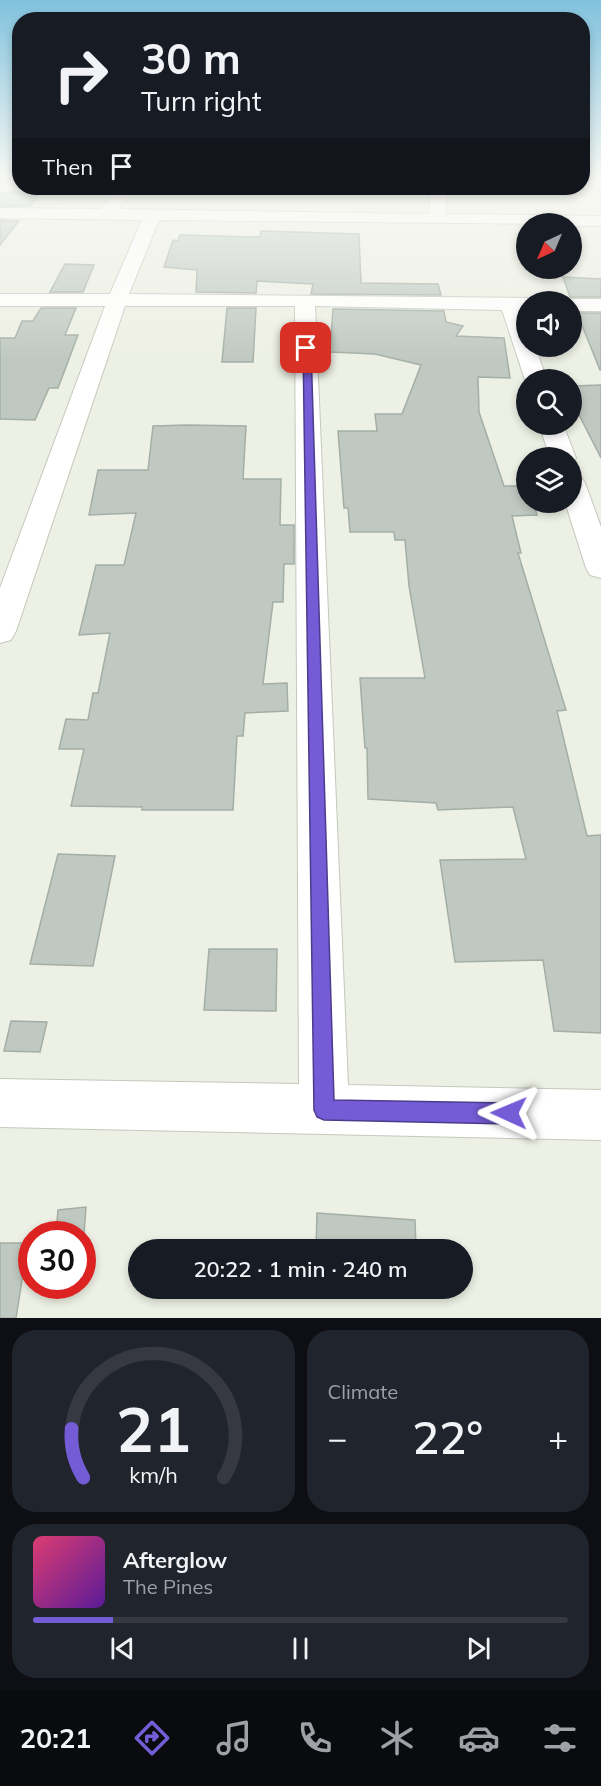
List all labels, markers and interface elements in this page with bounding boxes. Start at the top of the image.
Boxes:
text: 30 m [141,32,241,85]
icon: right [42,36,120,114]
text: Turn right [141,84,261,118]
icon: arrive [105,150,138,183]
text: Then [42,153,93,181]
north arrow [516,213,582,279]
map controls [516,213,582,513]
button: sound [516,291,582,357]
pin [280,322,331,373]
icon: arrive [289,331,322,364]
button: search [516,369,582,435]
button: layers [516,447,582,513]
position arrow [477,1081,541,1145]
speed limit sign: 30 [18,1221,96,1299]
text: 20:22 · 1 min · 240 m [193,1255,408,1283]
text: Climate [328,1379,398,1404]
text: 21 [116,1389,191,1468]
text: 22° [412,1409,483,1465]
text: − [328,1417,347,1458]
text: + [548,1417,568,1458]
text: km/h [129,1461,177,1488]
text: Afterglow [123,1546,227,1574]
text: The Pines [123,1574,213,1599]
icon: previous [106,1632,139,1665]
icon: pause [284,1632,317,1665]
icon: next [462,1632,495,1665]
icon: directions [131,1717,173,1759]
icon: music [213,1717,255,1759]
icon: phone [294,1717,336,1759]
icon: climate [376,1717,418,1759]
icon: car [458,1717,500,1759]
icon: filters [539,1717,581,1759]
text: 20:21 [20,1721,91,1755]

